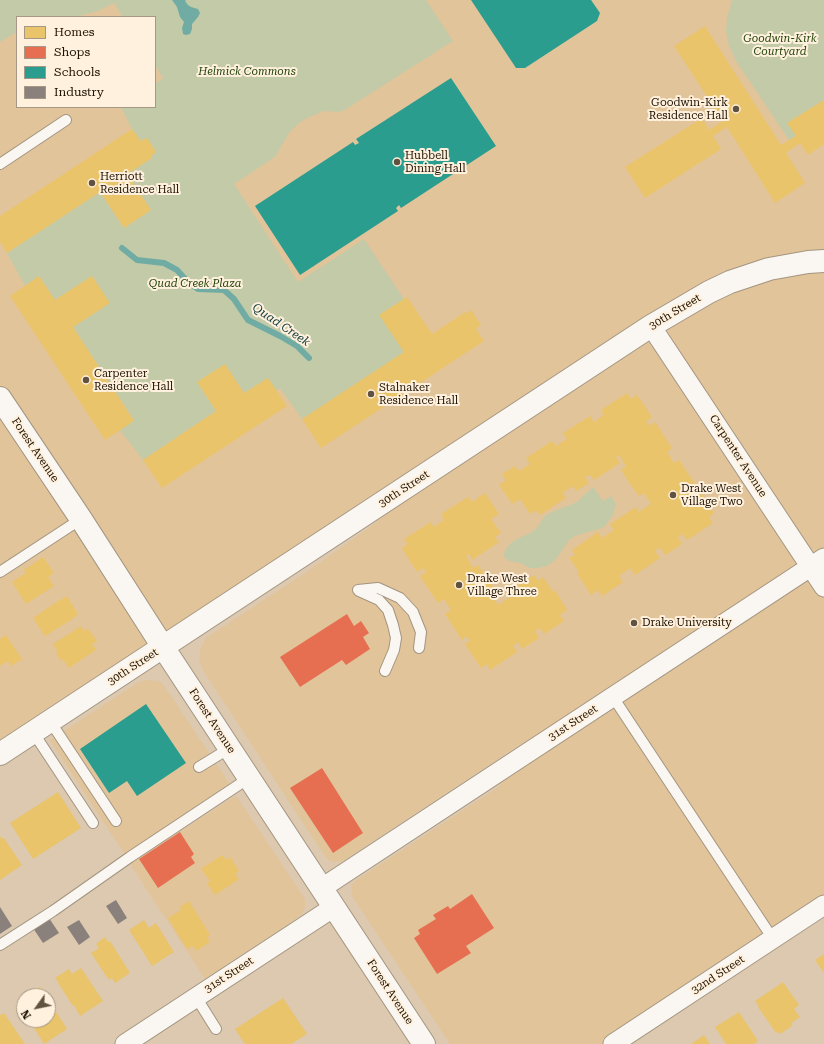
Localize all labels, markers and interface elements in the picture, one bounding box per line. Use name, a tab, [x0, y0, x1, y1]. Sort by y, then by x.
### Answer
legend	[16, 16, 156, 108]
text: Homes	[54, 25, 94, 39]
park label: Goodwin-Kirk Courtyard	[743, 32, 817, 58]
text: Shops	[54, 45, 90, 59]
text: Schools	[54, 65, 100, 79]
park label: Helmick Commons	[198, 65, 296, 79]
text: Industry	[54, 85, 104, 99]
place label: Goodwin-Kirk Residence Hall	[649, 96, 728, 122]
marker: Goodwin-Kirk Residence Hall	[731, 104, 741, 114]
place label: Hubbell Dining Hall	[405, 149, 466, 175]
marker: Hubbell Dining Hall	[392, 157, 402, 167]
place label: Herriott Residence Hall	[100, 170, 179, 196]
marker: Herriott Residence Hall	[87, 178, 97, 188]
park label: Quad Creek Plaza	[149, 277, 241, 291]
street label: 30th Street	[647, 291, 703, 333]
water label: Quad Creek	[249, 300, 313, 350]
place label: Carpenter Residence Hall	[94, 367, 173, 393]
marker: Carpenter Residence Hall	[81, 375, 91, 385]
place label: Stalnaker Residence Hall	[379, 381, 458, 407]
marker: Stalnaker Residence Hall	[366, 389, 376, 399]
street label: Carpenter Avenue	[706, 412, 770, 500]
street label: Forest Avenue	[9, 415, 61, 485]
street label: 30th Street	[376, 468, 432, 510]
place label: Drake West Village Two	[681, 482, 743, 508]
marker: Drake West Village Two	[668, 490, 678, 500]
place label: Drake West Village Three	[467, 572, 537, 598]
marker: Drake West Village Three	[454, 580, 464, 590]
place label: Drake University	[642, 616, 732, 630]
marker: Drake University	[629, 618, 639, 628]
street label: 30th Street	[105, 646, 161, 688]
street label: Forest Avenue	[186, 686, 238, 756]
street label: 31st Street	[546, 702, 600, 744]
street label: 32nd Street	[689, 953, 747, 997]
street label: 31st Street	[202, 954, 256, 996]
street label: Forest Avenue	[364, 957, 416, 1027]
north arrow	[16, 988, 56, 1028]
text: N	[19, 1007, 34, 1021]

